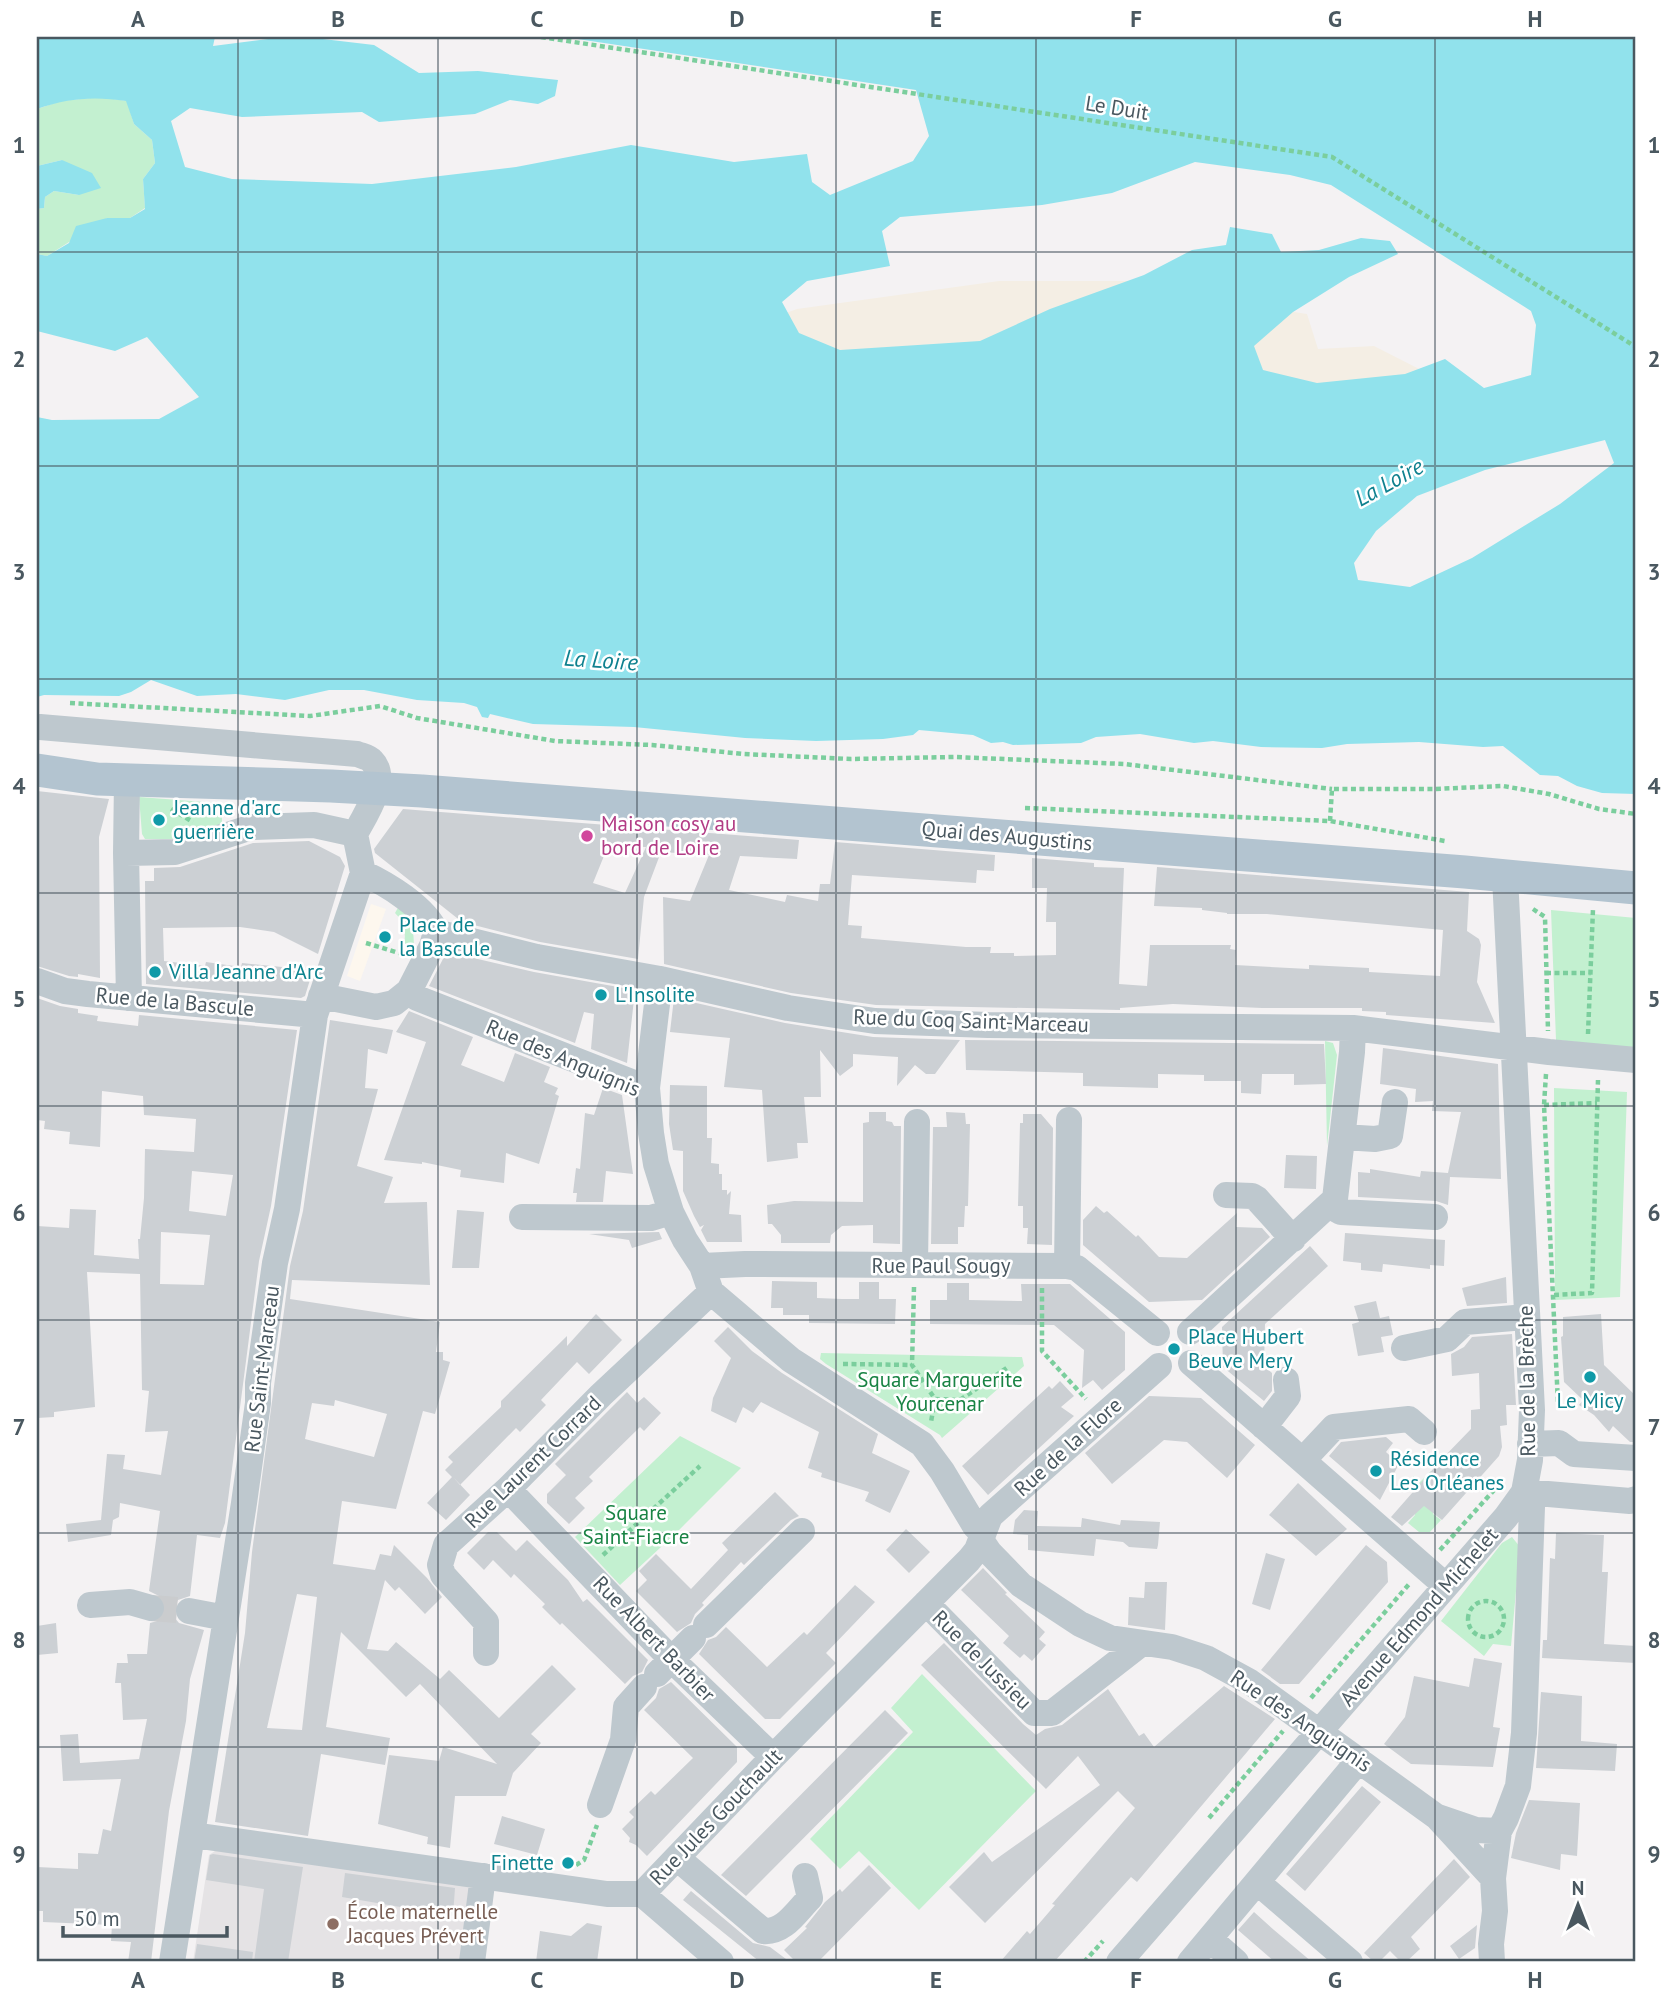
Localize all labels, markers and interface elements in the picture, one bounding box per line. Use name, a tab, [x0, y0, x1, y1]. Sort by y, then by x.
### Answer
text: A	[131, 4, 145, 33]
text: B	[331, 4, 345, 33]
text: C	[531, 4, 544, 33]
text: D	[730, 4, 744, 33]
text: E	[930, 4, 942, 33]
text: F	[1130, 4, 1142, 33]
text: G	[1328, 4, 1342, 33]
text: H	[1528, 4, 1542, 33]
street label: Le Duit	[1084, 89, 1151, 126]
text: 1	[12, 130, 26, 159]
text: 1	[1647, 130, 1661, 159]
text: 2	[12, 344, 26, 373]
text: 2	[1647, 344, 1661, 373]
water label: La Loire	[1349, 451, 1428, 512]
text: 3	[12, 557, 26, 586]
text: 3	[1647, 557, 1661, 586]
water label: La Loire	[563, 642, 639, 677]
text: 4	[12, 771, 26, 800]
text: 4	[1647, 771, 1661, 800]
place label: Jeanne d'arc guerrière	[172, 794, 281, 845]
place label: Maison cosy au bord de Loire	[601, 810, 736, 861]
marker: Jeanne d'arc guerrière	[151, 812, 167, 828]
street label: Quai des Augustins	[921, 815, 1093, 856]
marker: Maison cosy au bord de Loire	[579, 828, 595, 844]
place label: Place de la Bascule	[399, 911, 490, 962]
marker: Place de la Bascule	[377, 929, 393, 945]
place label: Villa Jeanne d'Arc	[168, 958, 324, 985]
marker: Villa Jeanne d'Arc	[147, 964, 163, 980]
street label: Rue de la Bascule	[95, 981, 255, 1022]
place label: L'Insolite	[615, 981, 695, 1008]
text: 5	[12, 984, 26, 1013]
text: 5	[1647, 984, 1661, 1013]
marker: L'Insolite	[593, 987, 609, 1003]
street label: Rue du Coq Saint-Marceau	[853, 1003, 1089, 1038]
street label: Rue des Anguignis	[482, 1013, 644, 1102]
text: 6	[12, 1198, 26, 1227]
text: 6	[1647, 1198, 1661, 1227]
street label: Rue Paul Sougy	[871, 1252, 1011, 1279]
street label: Rue Saint-Marceau	[238, 1284, 285, 1454]
street label: Rue de la Brèche	[1512, 1305, 1541, 1457]
place label: Place Hubert Beuve Mery	[1188, 1323, 1304, 1374]
marker: Place Hubert Beuve Mery	[1166, 1341, 1182, 1357]
park label: Square Marguerite Yourcenar	[857, 1366, 1023, 1417]
marker: Le Micy	[1582, 1369, 1598, 1385]
place label: Le Micy	[1556, 1387, 1624, 1414]
street label: Rue Laurent Corrard	[459, 1390, 607, 1534]
street label: Rue de la Flore	[1008, 1391, 1127, 1502]
text: 7	[12, 1412, 26, 1441]
text: 7	[1647, 1412, 1661, 1441]
place label: Résidence Les Orléanes	[1390, 1445, 1504, 1496]
marker: Résidence Les Orléanes	[1368, 1463, 1384, 1479]
park label: Square Saint-Fiacre	[583, 1499, 689, 1550]
street label: Avenue Edmond Michelet	[1334, 1522, 1504, 1712]
street label: Rue Albert Barbier	[587, 1570, 721, 1707]
street label: Rue de Jussieu	[927, 1604, 1038, 1715]
text: 8	[12, 1625, 26, 1654]
text: 8	[1647, 1625, 1661, 1654]
street label: Rue des Anguignis	[1225, 1663, 1377, 1778]
street label: Rue Jules Gouchault	[643, 1743, 788, 1891]
text: 9	[12, 1839, 26, 1868]
text: 9	[1647, 1839, 1661, 1868]
place label: Finette	[491, 1849, 554, 1876]
marker: Finette	[560, 1855, 576, 1871]
north arrow	[1544, 1870, 1614, 1940]
text: N	[1572, 1876, 1584, 1900]
scale bar	[63, 1894, 228, 1938]
place label: École maternelle Jacques Prévert	[346, 1898, 498, 1949]
text: 50 m	[74, 1905, 120, 1932]
marker: École maternelle Jacques Prévert	[325, 1916, 341, 1932]
text: A	[131, 1965, 145, 1994]
text: B	[331, 1965, 345, 1994]
text: C	[531, 1965, 544, 1994]
text: D	[730, 1965, 744, 1994]
text: E	[930, 1965, 942, 1994]
text: F	[1130, 1965, 1142, 1994]
text: G	[1328, 1965, 1342, 1994]
text: H	[1528, 1965, 1542, 1994]

